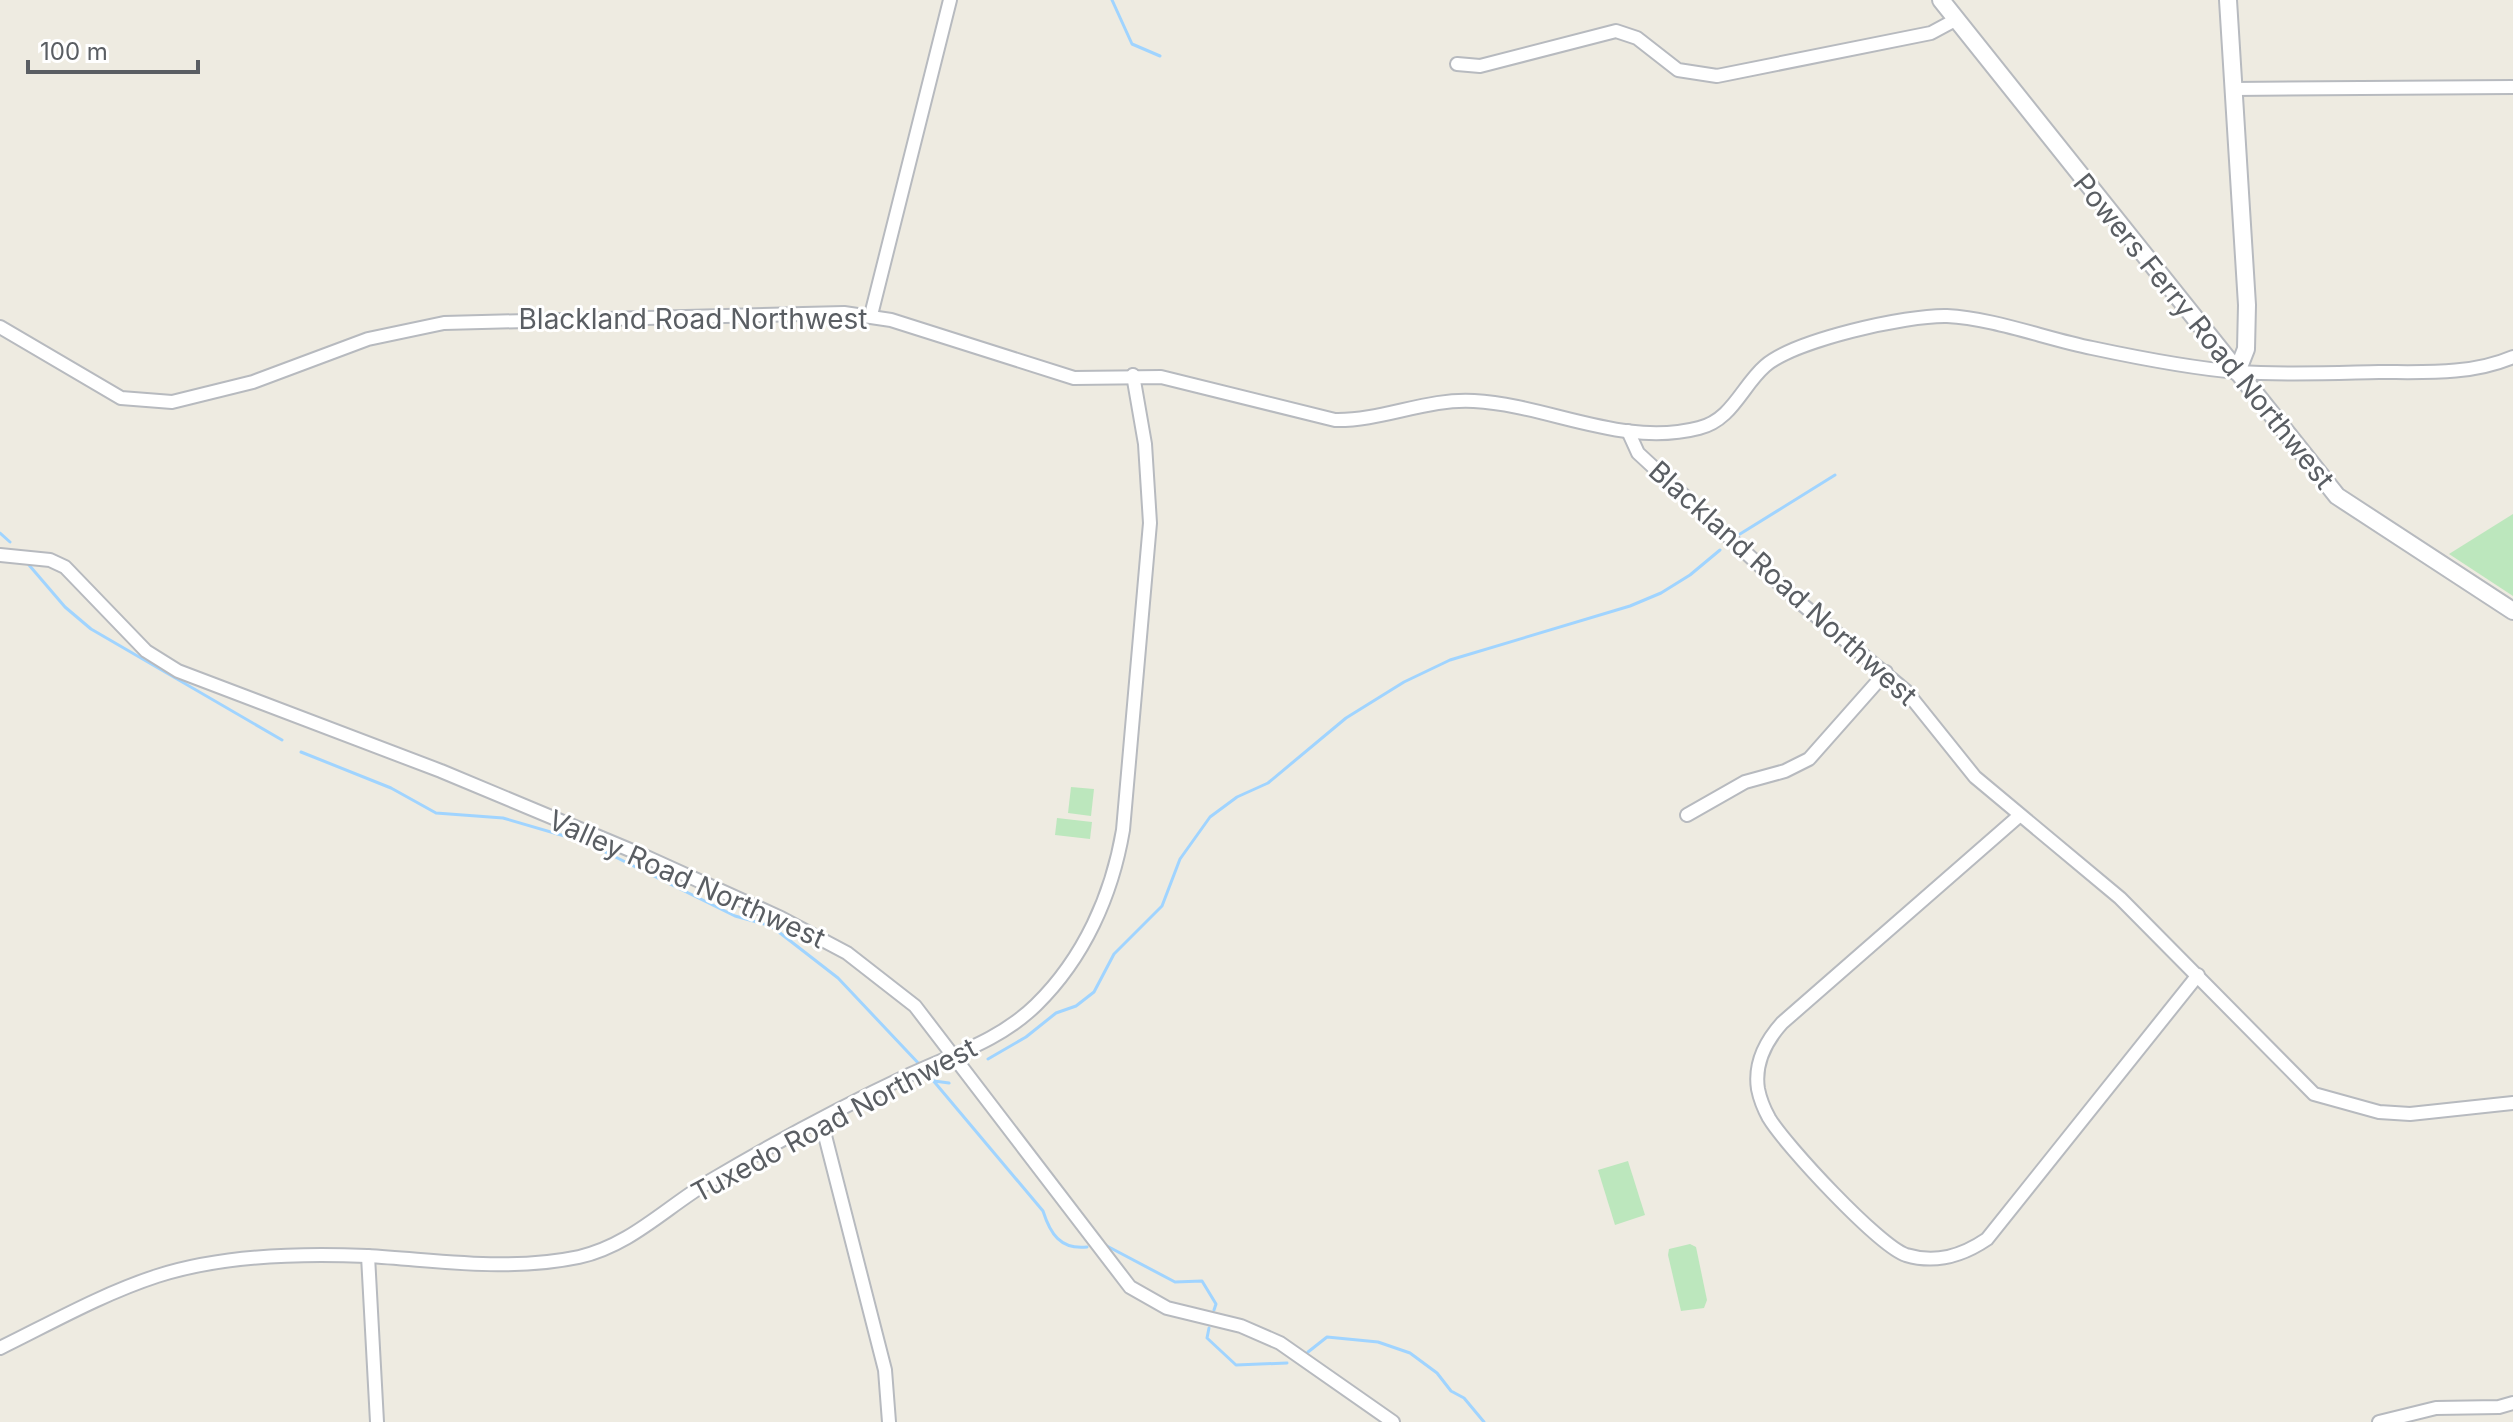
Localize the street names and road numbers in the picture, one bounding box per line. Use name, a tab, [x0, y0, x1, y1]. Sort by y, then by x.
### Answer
street label: Powers Ferry Road Northwest	[2066, 166, 2342, 496]
street label: Blackland Road Northwest	[519, 302, 867, 336]
street label: Blackland Road Northwest	[1642, 454, 1924, 712]
street label: Valley Road Northwest	[543, 803, 831, 955]
street label: Tuxedo Road Northwest	[686, 1030, 982, 1210]

